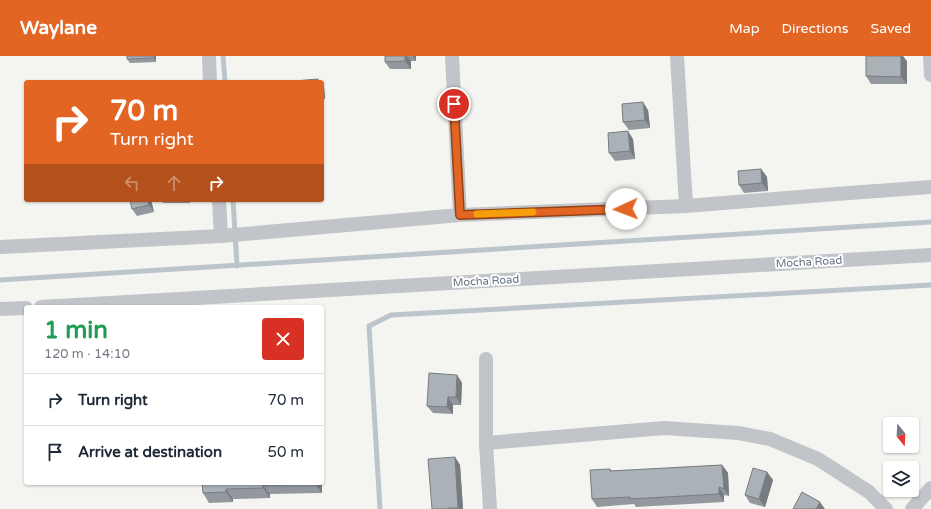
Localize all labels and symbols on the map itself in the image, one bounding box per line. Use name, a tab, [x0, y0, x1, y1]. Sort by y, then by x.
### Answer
pin	[437, 87, 471, 121]
position arrow	[605, 188, 647, 230]
street label: Mocha Road	[775, 254, 843, 270]
street label: Mocha Road	[452, 273, 520, 289]
north arrow	[883, 417, 919, 453]

